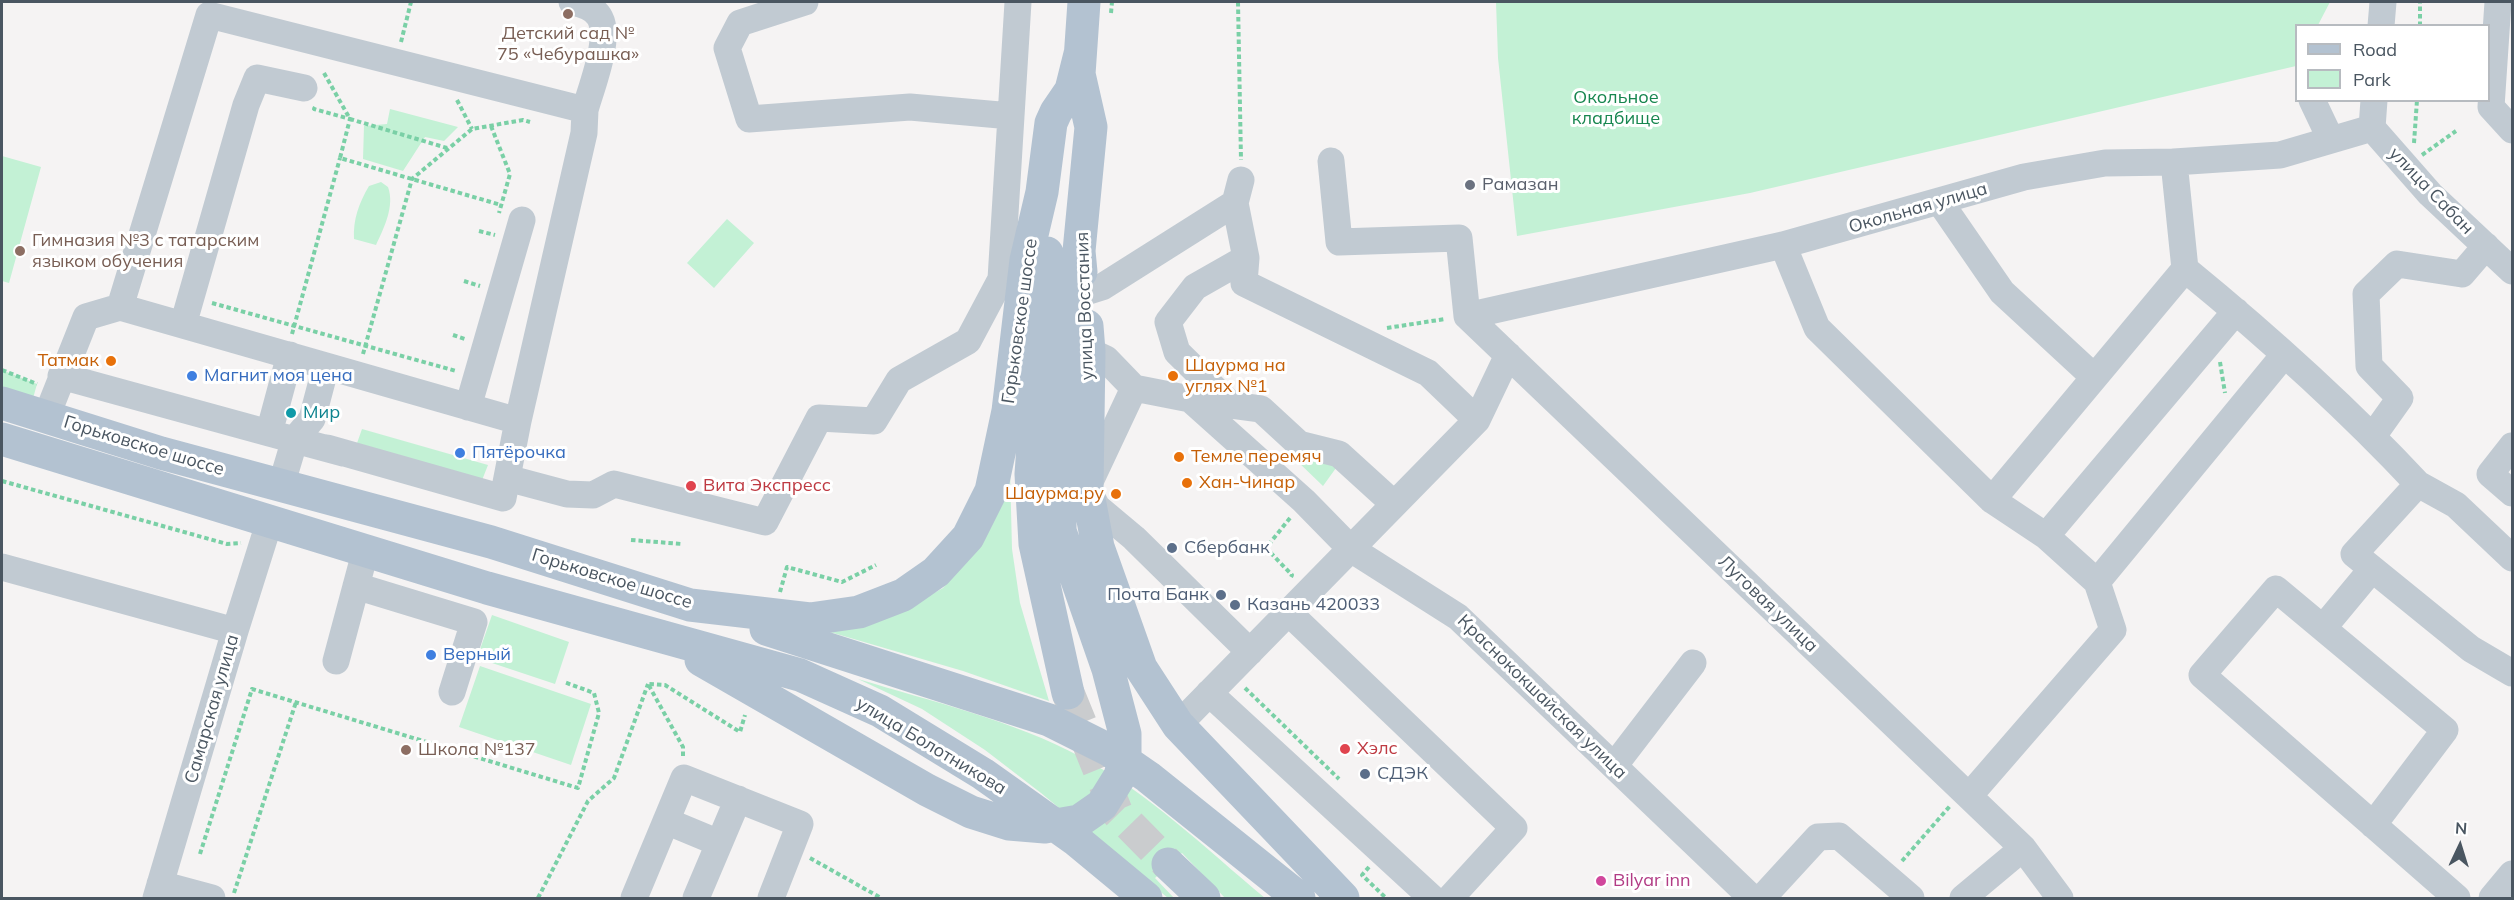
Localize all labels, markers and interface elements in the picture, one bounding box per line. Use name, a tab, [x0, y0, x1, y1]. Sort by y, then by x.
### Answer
marker: Детский сад № 75 «Чебурашка»	[561, 7, 575, 21]
place label: Детский сад № 75 «Чебурашка»	[497, 23, 639, 66]
legend	[2295, 24, 2490, 102]
text: Road	[2353, 38, 2397, 61]
text: Park	[2353, 68, 2391, 91]
park label: Окольное кладбище	[1572, 87, 1660, 130]
street label: улица Сабан	[2384, 143, 2478, 239]
place label: Рамазан	[1482, 174, 1558, 196]
marker: Рамазан	[1463, 178, 1477, 192]
street label: Окольная улица	[1846, 178, 1990, 238]
place label: Гимназия №3 с татарским языком обучения	[32, 230, 259, 272]
street label: улица Восстания	[1072, 231, 1098, 381]
street label: Горьковское шоссе	[998, 237, 1042, 405]
marker: Гимназия №3 с татарским языком обучения	[13, 244, 27, 258]
place label: Татмак	[38, 350, 99, 372]
marker: Татмак	[104, 354, 118, 368]
place label: Шаурма на углях №1	[1185, 355, 1286, 398]
place label: Магнит моя цена	[204, 365, 353, 387]
marker: Магнит моя цена	[185, 369, 199, 383]
marker: Шаурма на углях №1	[1166, 369, 1180, 383]
place label: Мир	[303, 402, 340, 424]
marker: Мир	[284, 406, 298, 420]
street label: Горьковское шоссе	[61, 411, 227, 481]
place label: Пятёрочка	[472, 442, 566, 464]
marker: Пятёрочка	[453, 446, 467, 460]
place label: Темле перемяч	[1191, 446, 1322, 468]
marker: Темле перемяч	[1172, 450, 1186, 464]
place label: Хан-Чинар	[1199, 472, 1295, 494]
place label: Вита Экспресс	[703, 475, 831, 497]
marker: Хан-Чинар	[1180, 476, 1194, 490]
marker: Вита Экспресс	[684, 479, 698, 493]
place label: Шаурма.ру	[1005, 483, 1104, 505]
marker: Шаурма.ру	[1109, 487, 1123, 501]
place label: Сбербанк	[1184, 537, 1270, 559]
marker: Сбербанк	[1165, 541, 1179, 555]
street label: Горьковское шоссе	[529, 544, 695, 614]
street label: Луговая улица	[1714, 551, 1822, 657]
place label: Почта Банк	[1107, 584, 1209, 606]
marker: Почта Банк	[1214, 588, 1228, 602]
place label: Казань 420033	[1247, 594, 1380, 616]
marker: Казань 420033	[1228, 598, 1242, 612]
street label: Краснококшайская улица	[1453, 610, 1631, 784]
street label: Самарская улица	[180, 632, 244, 786]
place label: Верный	[443, 644, 511, 666]
marker: Верный	[424, 648, 438, 662]
street label: улица Болотникова	[852, 693, 1010, 799]
place label: Хэлс	[1357, 738, 1398, 760]
place label: Школа №137	[418, 739, 536, 761]
marker: Хэлс	[1338, 742, 1352, 756]
marker: Школа №137	[399, 743, 413, 757]
place label: СДЭК	[1377, 763, 1428, 785]
marker: СДЭК	[1358, 767, 1372, 781]
north arrow	[2430, 816, 2490, 876]
text: N	[2455, 818, 2468, 838]
place label: Bilyar inn	[1613, 870, 1691, 892]
marker: Bilyar inn	[1594, 874, 1608, 888]

